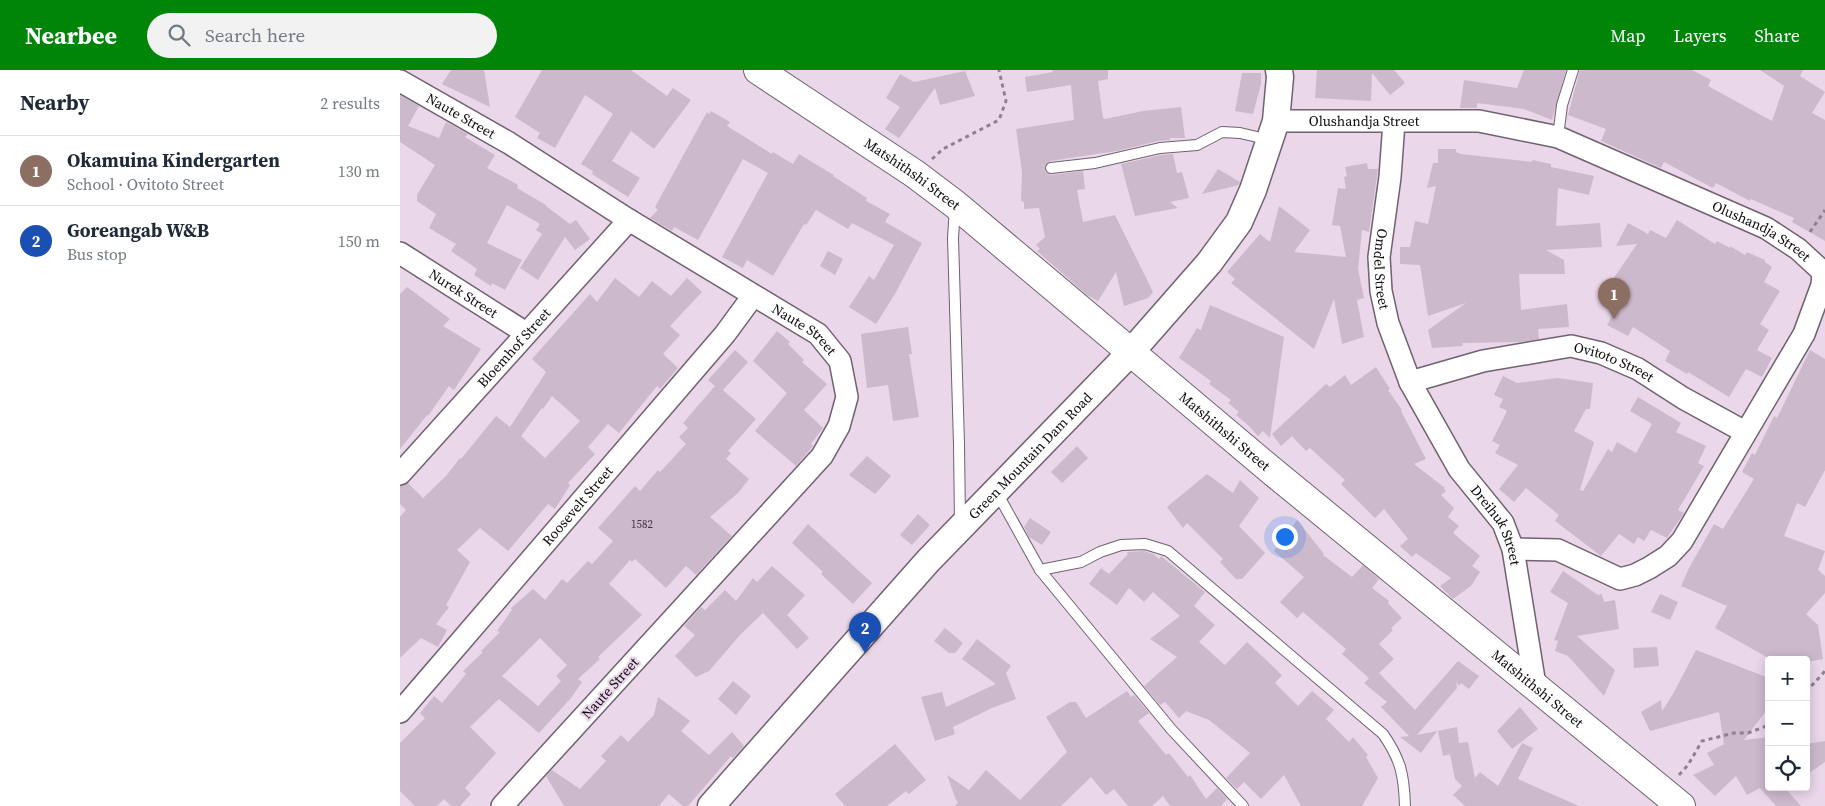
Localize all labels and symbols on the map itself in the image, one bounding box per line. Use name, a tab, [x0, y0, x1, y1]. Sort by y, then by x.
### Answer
street label: Naute Street	[423, 88, 499, 143]
street label: Olushandja Street	[1309, 111, 1420, 131]
street label: Matshithshi Street	[860, 133, 965, 215]
street label: Olushandja Street	[1709, 196, 1816, 266]
street label: Omdel Street	[1369, 227, 1395, 312]
street label: Nurek Street	[425, 264, 502, 323]
pin: 1	[1598, 278, 1630, 319]
street label: Naute Street	[768, 299, 842, 360]
street label: Bloemhof Street	[473, 303, 555, 392]
street label: Ovitoto Street	[1572, 337, 1658, 387]
street label: Matshithshi Street	[1175, 387, 1275, 476]
street label: Green Mountain Dam Road	[964, 388, 1097, 524]
street label: Roosevelt Street	[537, 461, 618, 550]
street label: Dreihuk Street	[1466, 481, 1526, 567]
house number: 1582	[631, 517, 653, 532]
your location	[1272, 524, 1298, 550]
pin: 2	[849, 612, 881, 653]
street label: Matshithshi Street	[1487, 645, 1588, 733]
street label: Naute Street	[577, 653, 643, 723]

